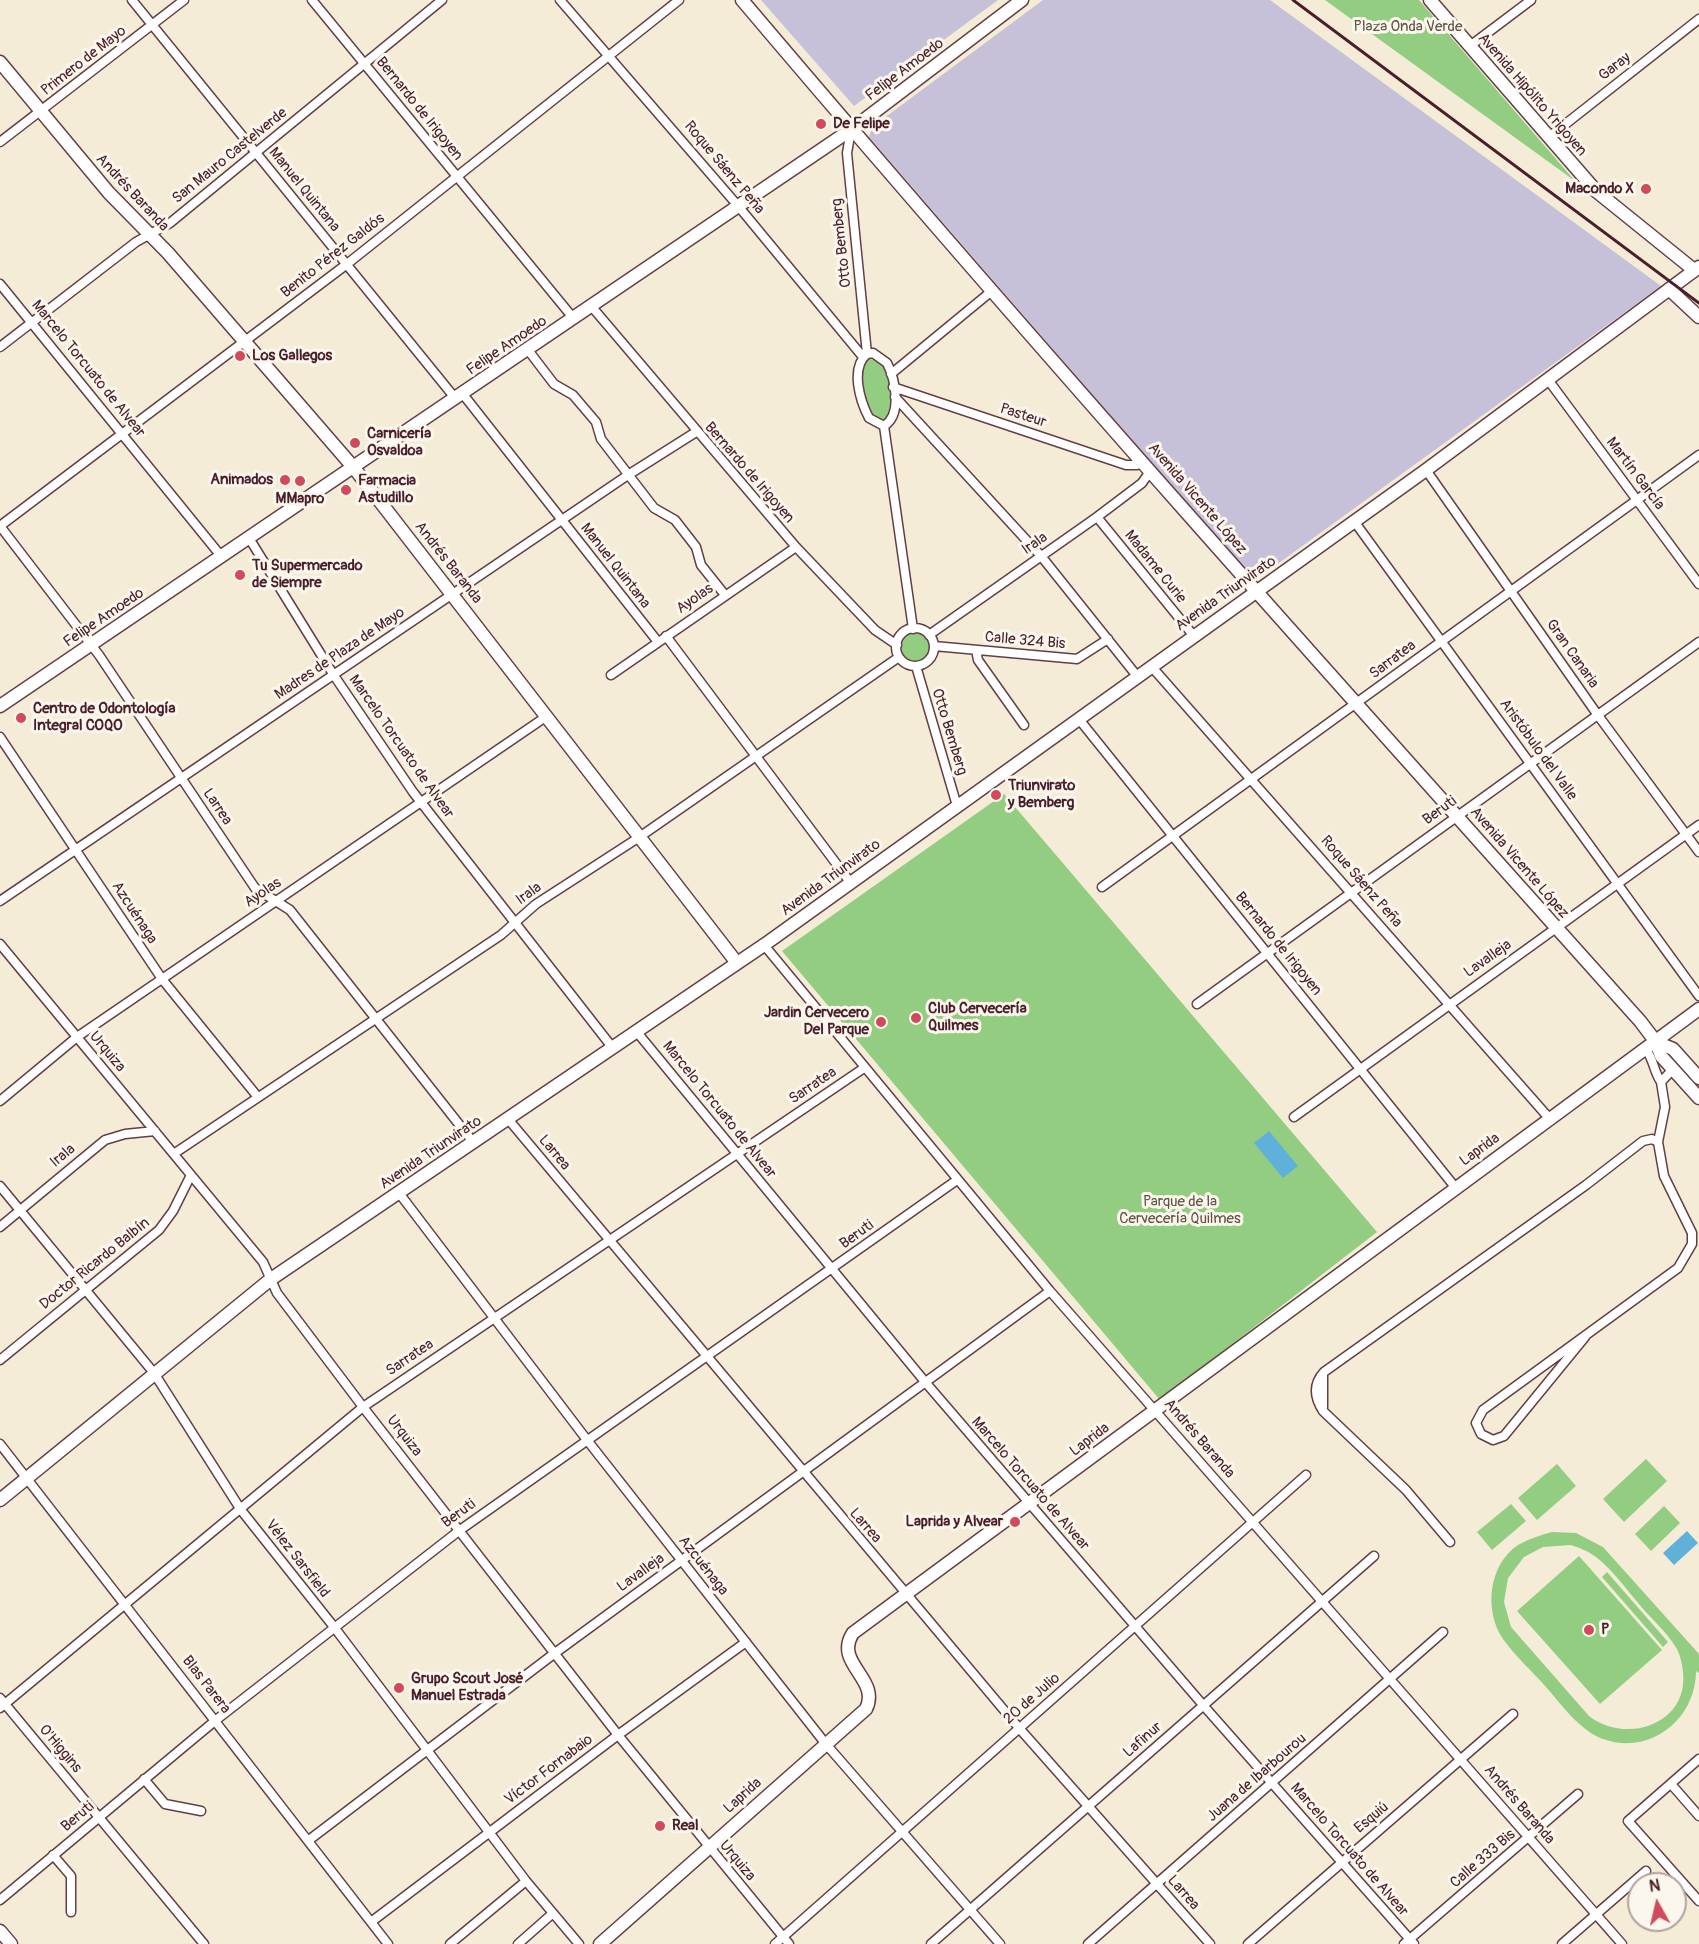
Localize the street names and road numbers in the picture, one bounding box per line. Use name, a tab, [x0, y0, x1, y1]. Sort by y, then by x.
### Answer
street label: Primero de Mayo	[38, 22, 130, 100]
street label: Avenida Hipólito Yrigoyen	[1474, 30, 1590, 160]
street label: Felipe Amoedo	[862, 35, 948, 105]
street label: Garay	[1595, 49, 1635, 85]
street label: Bernardo de Irigoyen	[372, 54, 466, 164]
street label: San Mauro Castelverde	[169, 104, 291, 208]
street label: Roque Sáenz Peña	[680, 118, 768, 218]
street label: Manuel Quintana	[265, 144, 343, 236]
street label: Andrés Baranda	[92, 151, 172, 235]
street label: Otto Bemberg	[828, 197, 856, 289]
street label: Benito Pérez Galdós	[278, 210, 388, 302]
street label: Marcelo Torcuato de Alvear	[27, 297, 149, 441]
street label: Felipe Amoedo	[463, 312, 551, 380]
street label: Pasteur	[998, 400, 1048, 432]
street label: Bernardo de Irigoyen	[700, 419, 798, 527]
street label: Martín García	[1602, 434, 1668, 514]
street label: Avenida Vicente López	[1144, 440, 1250, 558]
street label: Andrés Baranda	[410, 518, 486, 608]
street label: Manuel Quintana	[576, 520, 654, 612]
street label: Madame Curie	[1120, 527, 1190, 607]
street label: Irala	[1019, 529, 1051, 559]
street label: Avenida Triunvirato	[1172, 553, 1280, 635]
street label: Ayolas	[673, 580, 717, 618]
street label: Felipe Amoedo	[60, 584, 148, 652]
street label: Madres de Plaza de Mayo	[272, 604, 408, 704]
street label: Gran Canaria	[1542, 616, 1602, 692]
street label: Calle 324 Bis	[984, 629, 1066, 653]
street label: Sarratea	[1366, 637, 1420, 683]
street label: Marcelo Torcuato de Alvear	[345, 672, 457, 822]
street label: Otto Bemberg	[927, 687, 971, 777]
street label: Aristóbulo del Valle	[1495, 696, 1581, 804]
street label: Larrea	[198, 785, 236, 829]
street label: Beruti	[1420, 793, 1460, 829]
street label: Avenida Vicente López	[1466, 804, 1572, 922]
street label: Roque Sáenz Peña	[1316, 832, 1406, 932]
street label: Avenida Triunvirato	[778, 836, 884, 920]
street label: Ayolas	[241, 874, 285, 912]
street label: Azcuénaga	[107, 879, 161, 947]
street label: Irala	[513, 879, 545, 909]
street label: Bernardo de Irigoyen	[1231, 889, 1325, 999]
street label: Lavalleja	[1461, 936, 1515, 982]
street label: Urquiza	[85, 1028, 129, 1076]
street label: Marcelo Torcuato de Alvear	[658, 1038, 780, 1182]
street label: Sarratea	[786, 1064, 840, 1108]
street label: Avenida Triunvirato	[377, 1112, 485, 1194]
street label: Laprida	[1457, 1130, 1503, 1170]
street label: Larrea	[534, 1132, 574, 1174]
street label: Irala	[47, 1140, 79, 1172]
street label: Doctor Ricardo Balbín	[36, 1214, 154, 1314]
street label: Beruti	[837, 1217, 877, 1253]
street label: Sarratea	[383, 1336, 437, 1380]
street label: Andrés Baranda	[1160, 1396, 1238, 1482]
street label: Urquiza	[382, 1412, 426, 1460]
street label: Marcelo Torcuato de Alvear	[967, 1414, 1093, 1554]
street label: Laprida	[1067, 1419, 1113, 1461]
street label: Beruti	[439, 1496, 479, 1532]
street label: Larrea	[845, 1505, 885, 1547]
street label: Vélez Sarsfield	[261, 1516, 333, 1602]
street label: Azcuénaga	[674, 1533, 732, 1599]
street label: Lavalleja	[614, 1550, 668, 1596]
street label: Blas Parera	[178, 1652, 234, 1718]
street label: 20 de Julio	[1000, 1670, 1064, 1728]
street label: Lafinur	[1120, 1718, 1166, 1762]
street label: O'Higgins	[35, 1721, 85, 1777]
street label: Juana de Ibarbourou	[1204, 1730, 1310, 1826]
street label: Víctor Fornabaio	[501, 1731, 597, 1809]
street label: Andrés Baranda	[1480, 1762, 1558, 1848]
street label: Laprida	[720, 1774, 766, 1818]
street label: Marcelo Torcuato de Alvear	[1286, 1780, 1412, 1920]
street label: Beruti	[58, 1798, 98, 1836]
street label: Esquiú	[1351, 1798, 1393, 1838]
street label: Calle 333 Bis	[1447, 1826, 1519, 1892]
street label: Urquiza	[715, 1837, 759, 1885]
street label: Larrea	[1163, 1872, 1203, 1914]

